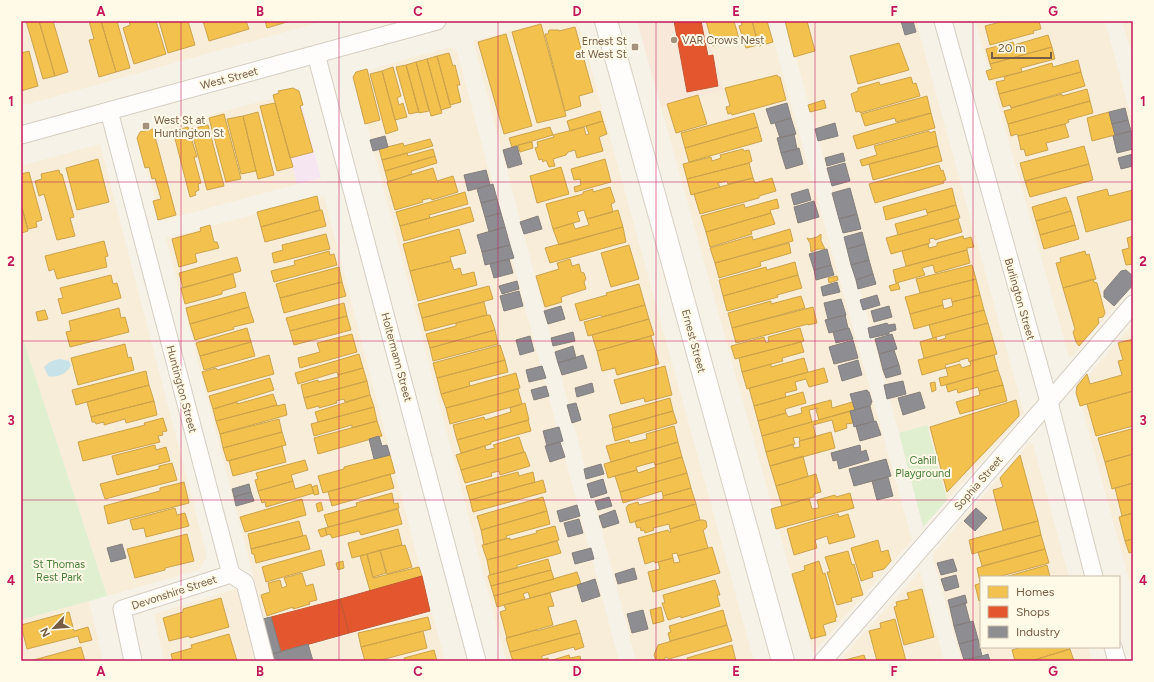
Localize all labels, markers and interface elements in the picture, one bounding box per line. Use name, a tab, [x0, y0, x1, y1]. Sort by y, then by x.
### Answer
text: A	[96, 4, 106, 19]
text: B	[256, 4, 264, 19]
text: C	[413, 4, 423, 19]
text: D	[572, 4, 582, 19]
text: E	[732, 4, 740, 19]
text: F	[890, 4, 898, 19]
text: G	[1048, 4, 1058, 19]
place label: VAR Crows Nest	[682, 34, 764, 47]
scale bar	[992, 34, 1051, 60]
place label: Ernest St at West St	[575, 35, 627, 61]
marker: VAR Crows Nest	[669, 35, 679, 45]
text: 20 m	[998, 41, 1026, 55]
marker: Ernest St at West St	[630, 42, 640, 52]
street label: West Street	[199, 65, 259, 92]
text: 1	[8, 94, 14, 109]
text: 1	[1140, 94, 1146, 109]
place label: West St at Huntington St	[154, 114, 224, 140]
marker: West St at Huntington St	[141, 121, 151, 131]
text: 2	[7, 254, 15, 269]
text: 2	[1139, 254, 1147, 269]
street label: Burlington Street	[1002, 257, 1037, 341]
street label: Ernest Street	[679, 308, 708, 374]
street label: Holtermann Street	[378, 311, 415, 403]
street label: Huntington Street	[164, 344, 199, 434]
text: 3	[7, 413, 15, 428]
text: 3	[1139, 413, 1147, 428]
park label: Cahill Playground	[895, 454, 951, 480]
street label: Sophia Street	[951, 454, 1005, 513]
park label: St Thomas Rest Park	[33, 558, 85, 584]
text: 4	[7, 573, 15, 588]
street label: Devonshire Street	[130, 573, 218, 612]
text: 4	[1139, 573, 1147, 588]
legend	[980, 576, 1120, 648]
text: Homes	[1016, 585, 1055, 599]
text: Shops	[1016, 605, 1050, 619]
north arrow	[34, 608, 74, 648]
text: N	[38, 625, 53, 639]
text: Industry	[1016, 625, 1061, 639]
text: A	[96, 664, 106, 679]
text: B	[256, 664, 264, 679]
text: C	[413, 664, 423, 679]
text: D	[572, 664, 582, 679]
text: E	[732, 664, 740, 679]
text: F	[890, 664, 898, 679]
text: G	[1048, 664, 1058, 679]

